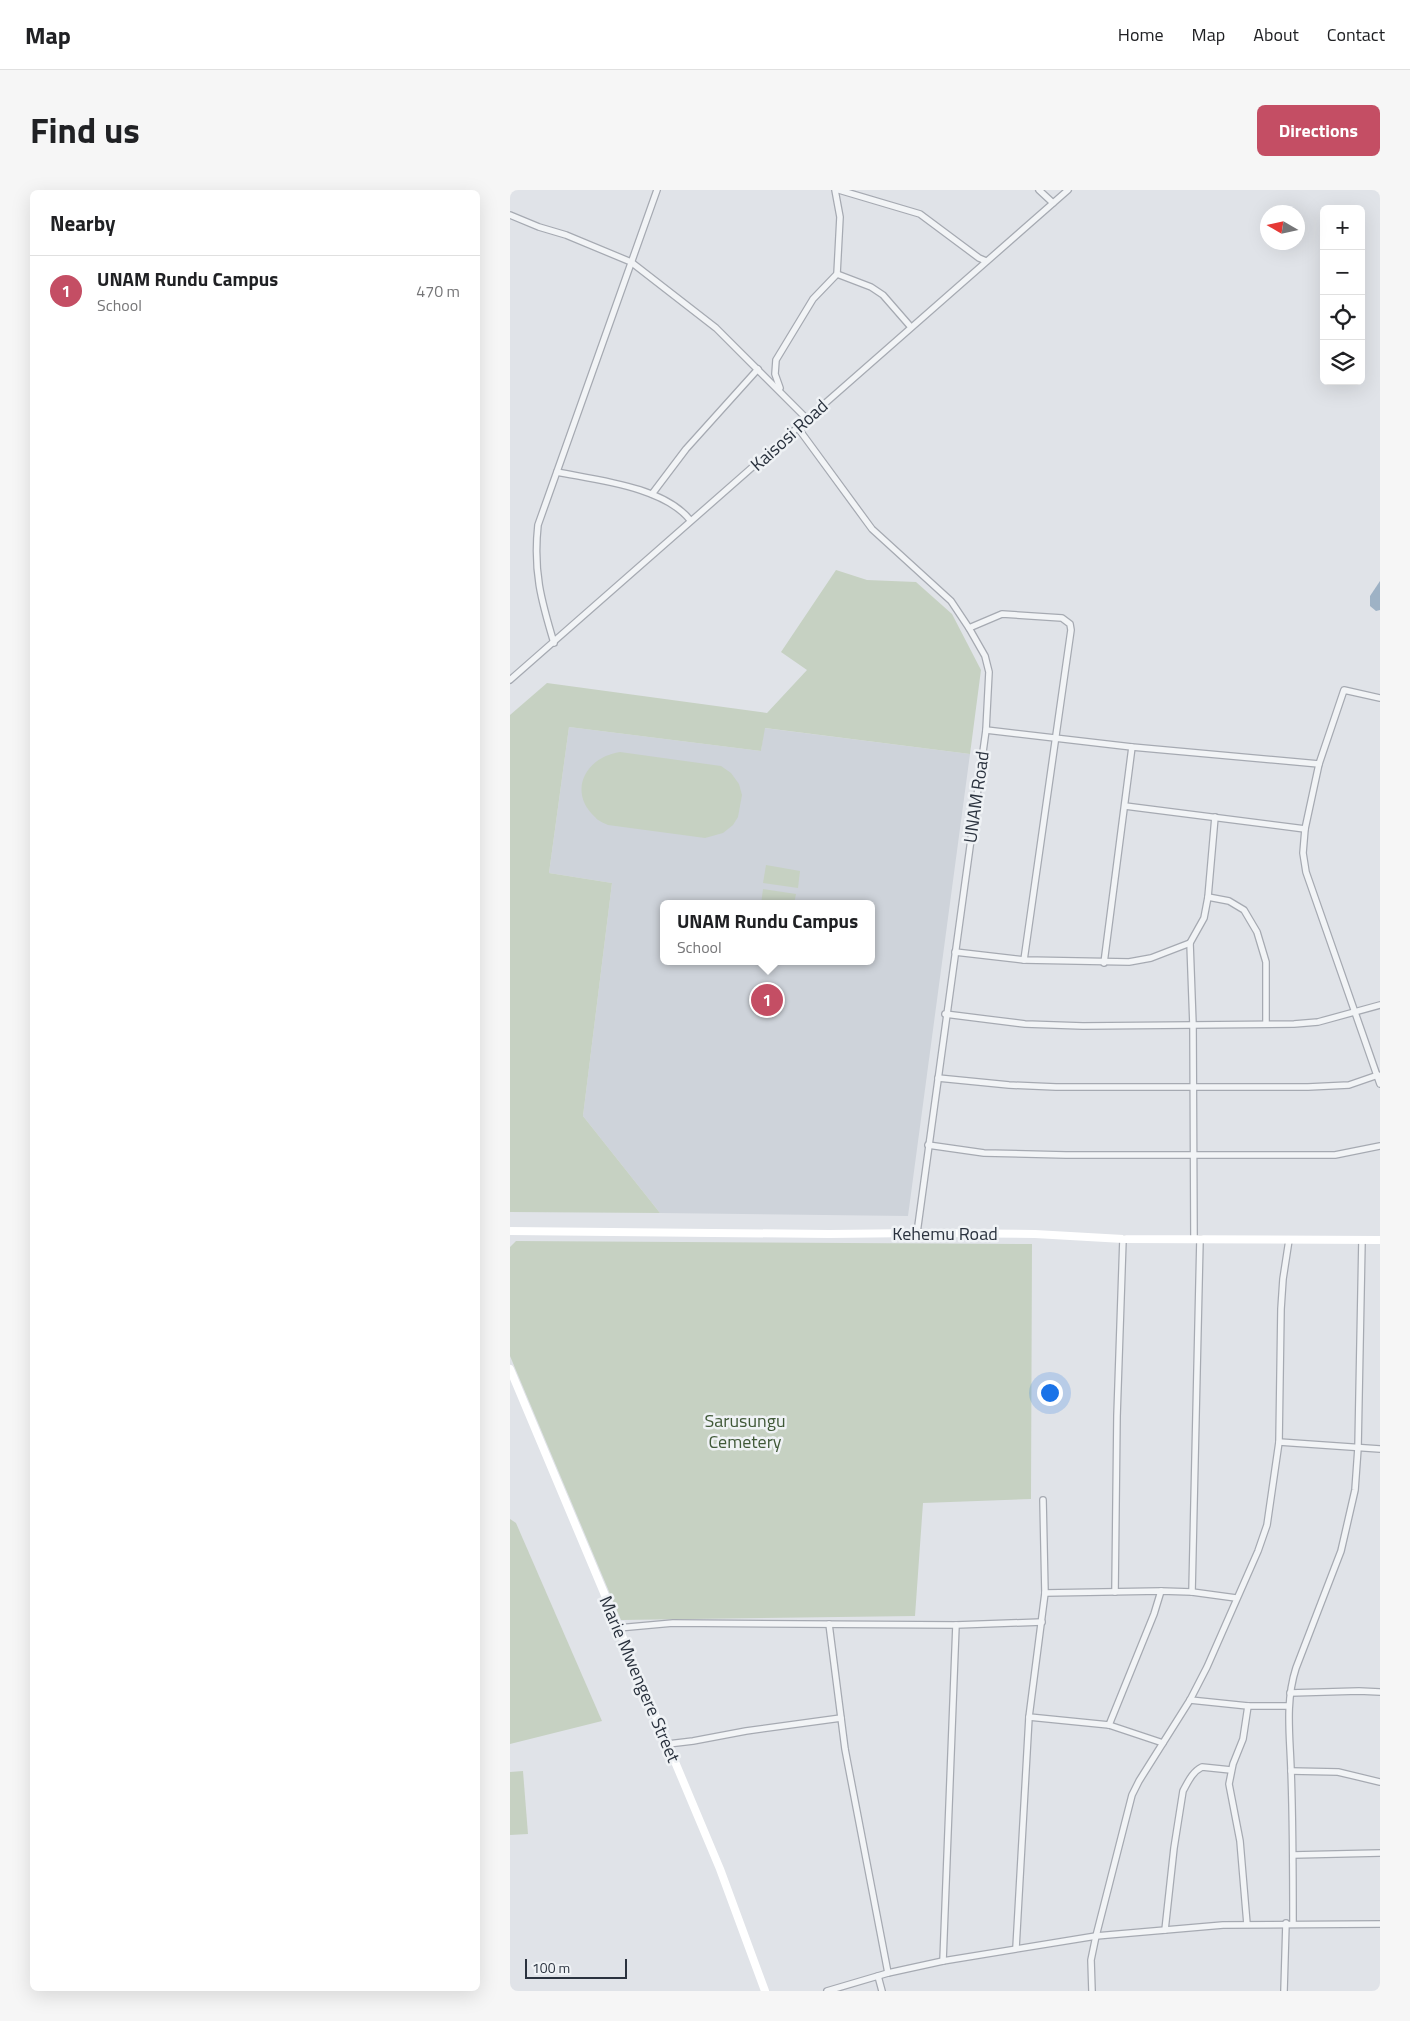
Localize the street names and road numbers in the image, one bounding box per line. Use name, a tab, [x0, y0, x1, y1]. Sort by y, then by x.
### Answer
street label: Kaisosi Road	[744, 393, 834, 477]
street label: UNAM Road	[956, 749, 996, 845]
street label: Kehemu Road	[892, 1220, 998, 1247]
street label: Marie Mwengere Street	[593, 1591, 688, 1767]

